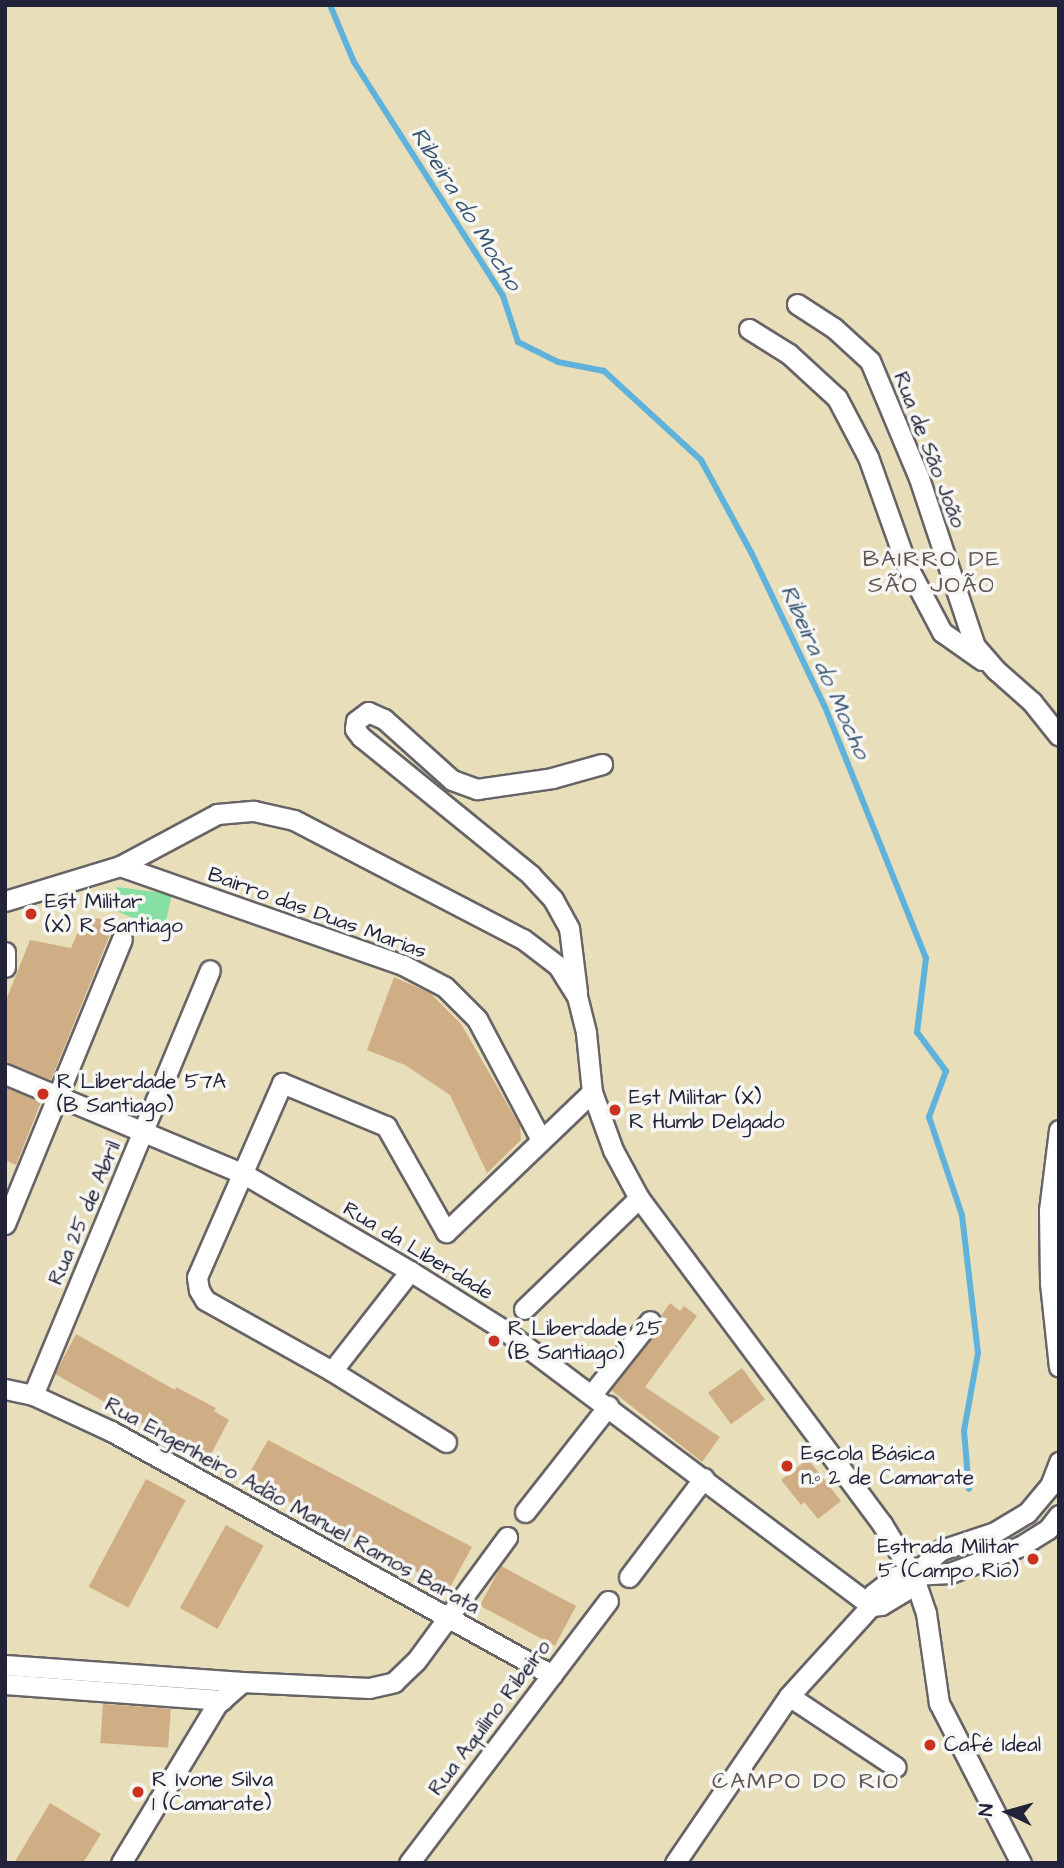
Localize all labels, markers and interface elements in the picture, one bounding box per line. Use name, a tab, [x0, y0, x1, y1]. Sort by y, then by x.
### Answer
water label: Ribeira do Mocho	[405, 122, 527, 296]
street label: Rua de São João	[888, 368, 970, 532]
district label: BAIRRO DE SÃO JOÃO	[864, 545, 1000, 599]
water label: Ribeira do Mocho	[774, 581, 876, 763]
street label: Bairro das Duas Marias	[204, 862, 430, 964]
place label: Est Militar (X) R Santiago	[45, 889, 183, 939]
marker: Est Militar (X) R Santiago	[23, 906, 39, 922]
place label: R Liberdade 57A (B Santiago)	[57, 1069, 226, 1119]
place label: Est Militar (X) R Humb Delgado	[629, 1085, 785, 1135]
marker: R Liberdade 57A (B Santiago)	[35, 1086, 51, 1102]
marker: Est Militar (X) R Humb Delgado	[607, 1102, 623, 1118]
street label: Rua 25 de Abril	[43, 1137, 127, 1289]
street label: Rua da Liberdade	[338, 1196, 498, 1306]
place label: R Liberdade 25 (B Santiago)	[508, 1316, 663, 1366]
marker: R Liberdade 25 (B Santiago)	[486, 1333, 502, 1349]
street label: Rua Engenheiro Adão Manuel Ramos Barata	[100, 1392, 484, 1620]
place label: Escola Básica n.º 2 de Camarate	[801, 1441, 974, 1491]
marker: Escola Básica n.º 2 de Camarate	[779, 1458, 795, 1474]
place label: Estrada Militar 5 (Campo Rio)	[878, 1534, 1019, 1584]
marker: Estrada Militar 5 (Campo Rio)	[1025, 1551, 1041, 1567]
street label: Rua Aquilino Ribeiro	[423, 1635, 557, 1801]
place label: Café Ideal	[944, 1732, 1041, 1758]
marker: Café Ideal	[922, 1737, 938, 1753]
place label: R Ivone Silva 1 (Camarate)	[152, 1767, 273, 1817]
district label: CAMPO DO RIO	[713, 1767, 899, 1795]
north arrow	[973, 1777, 1043, 1847]
marker: R Ivone Silva 1 (Camarate)	[130, 1784, 146, 1800]
text: N	[973, 1803, 1001, 1817]

